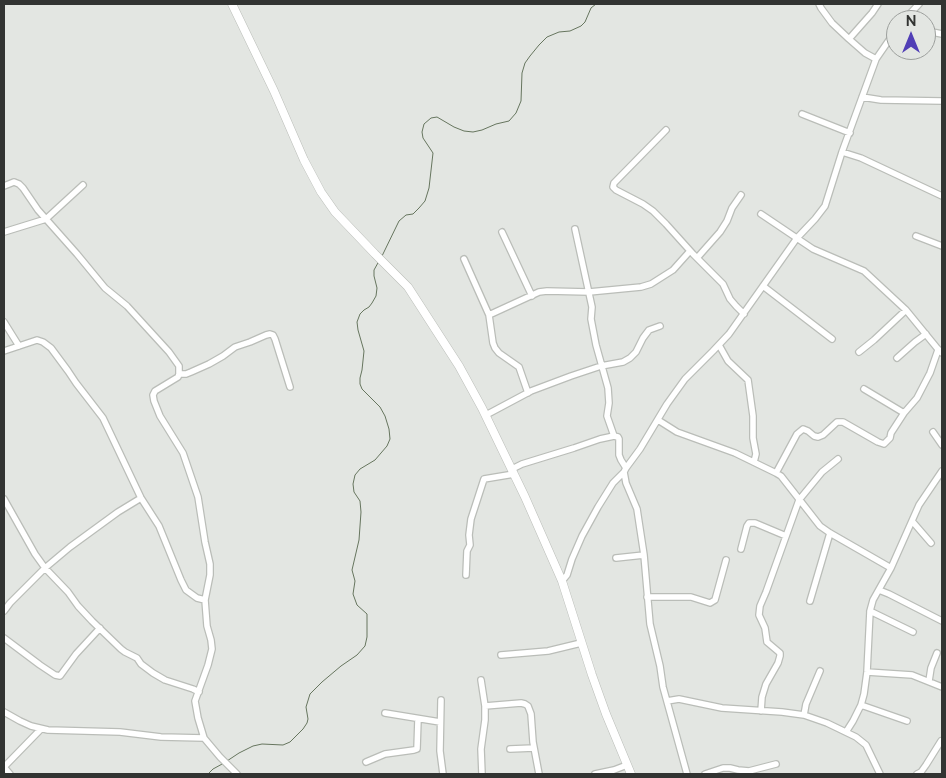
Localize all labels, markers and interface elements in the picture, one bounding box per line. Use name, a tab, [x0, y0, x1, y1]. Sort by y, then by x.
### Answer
north arrow	[886, 10, 936, 60]
text: N	[906, 13, 916, 29]

